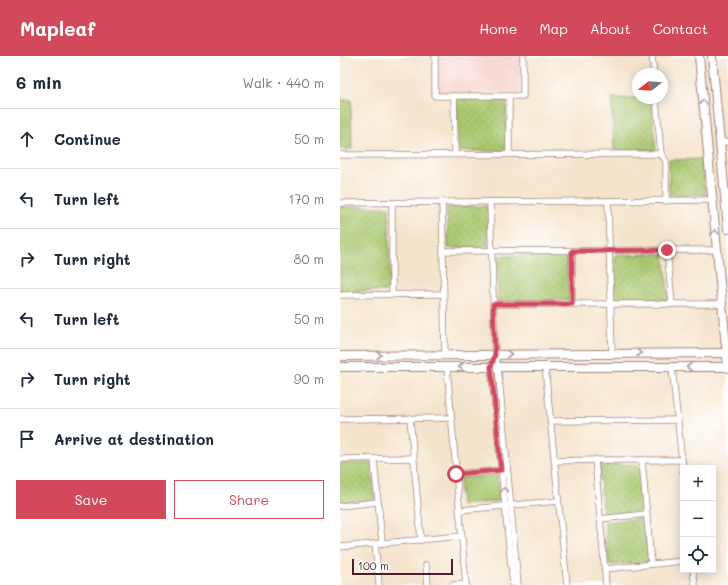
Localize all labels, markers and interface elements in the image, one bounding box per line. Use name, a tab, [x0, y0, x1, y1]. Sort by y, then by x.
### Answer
text: Mapleaf	[20, 16, 95, 41]
text: Home	[479, 19, 517, 38]
text: Map	[539, 19, 568, 38]
text: About	[590, 19, 631, 38]
text: Contact	[653, 19, 708, 38]
north arrow	[632, 68, 668, 104]
text: 6 min	[16, 71, 61, 93]
text: Walk · 440 m	[243, 74, 324, 91]
one-way arrow	[699, 99, 708, 105]
icon: ahead	[16, 128, 38, 150]
text: Continue	[54, 129, 121, 149]
text: 50 m	[294, 130, 324, 147]
icon: left	[16, 188, 38, 210]
text: Turn left	[54, 189, 119, 209]
text: 170 m	[288, 190, 324, 207]
one-way arrow	[711, 229, 720, 235]
route end	[658, 241, 676, 259]
icon: right	[16, 248, 38, 270]
text: Turn right	[54, 249, 131, 269]
text: 80 m	[294, 250, 324, 267]
icon: left	[16, 308, 38, 330]
text: Turn left	[54, 309, 119, 329]
text: 50 m	[294, 310, 324, 327]
one-way arrow	[636, 349, 642, 357]
one-way arrow	[506, 350, 512, 358]
one-way arrow	[376, 351, 382, 359]
one-way arrow	[458, 363, 464, 371]
one-way arrow	[686, 363, 692, 371]
icon: right	[16, 368, 38, 390]
text: Turn right	[54, 369, 131, 389]
text: 90 m	[294, 370, 324, 387]
icon: arrive	[16, 428, 38, 450]
text: Arrive at destination	[54, 429, 214, 449]
route start	[447, 465, 465, 483]
map controls	[680, 465, 716, 573]
button: +	[680, 465, 716, 501]
button: Save	[16, 480, 166, 519]
button: Share	[174, 480, 324, 519]
one-way arrow	[499, 487, 508, 494]
button: −	[680, 501, 716, 537]
button: locate	[680, 537, 716, 573]
scale bar	[352, 557, 453, 576]
text: 100 m	[358, 558, 389, 573]

